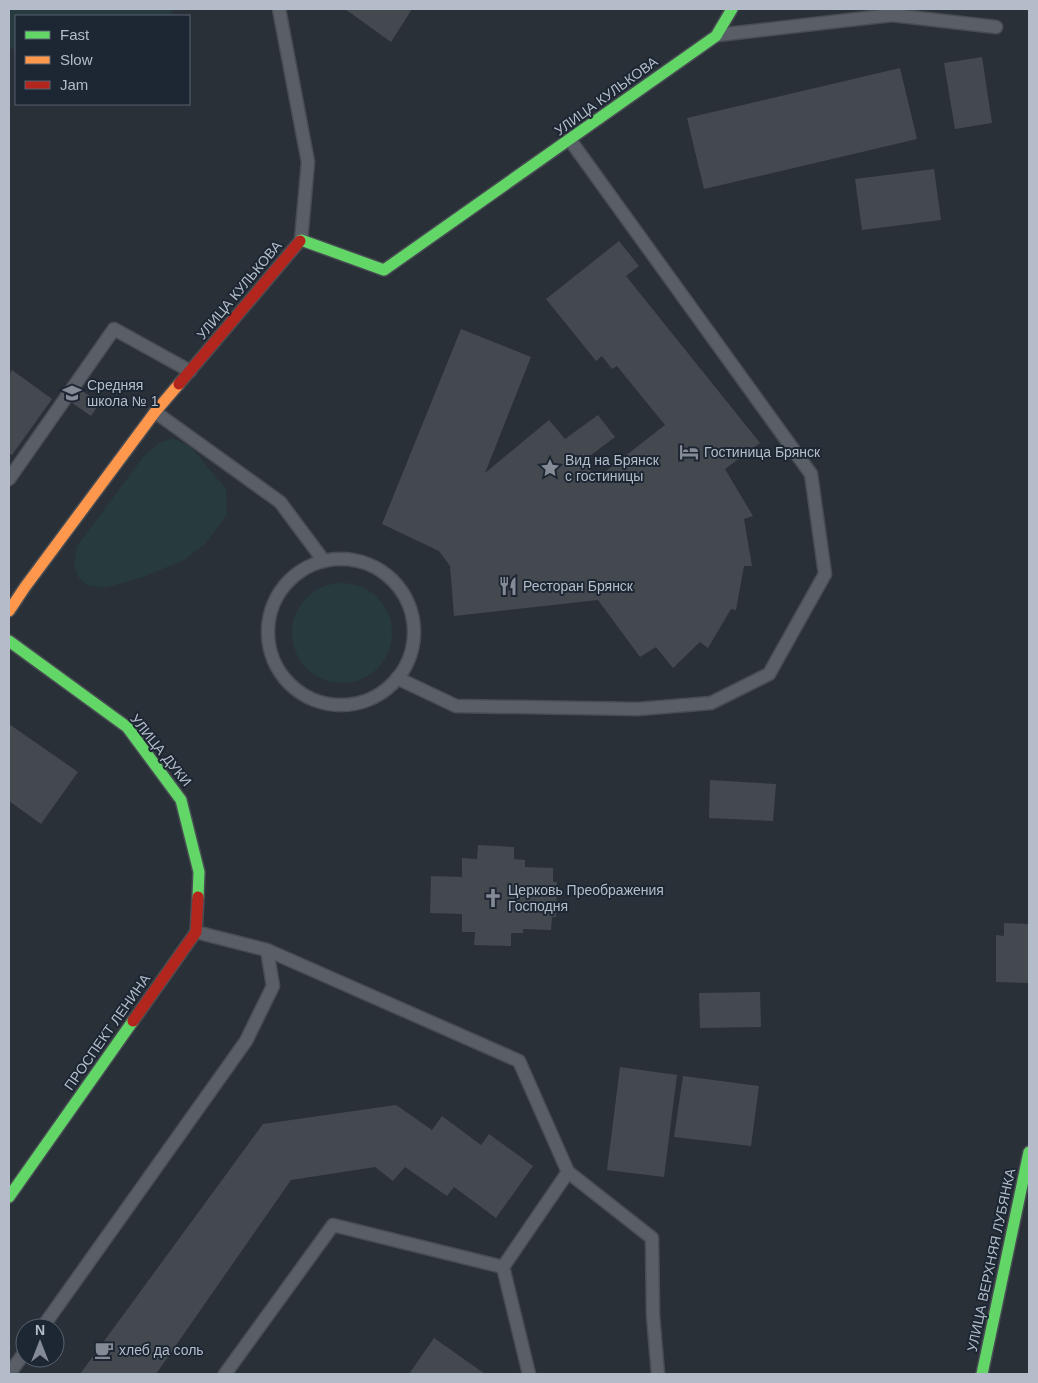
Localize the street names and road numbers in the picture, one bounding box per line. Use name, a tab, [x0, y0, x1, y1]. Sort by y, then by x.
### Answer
street label: УЛИЦА КУЛЬКОВА	[551, 53, 661, 139]
street label: УЛИЦА КУЛЬКОВА	[193, 237, 285, 342]
street label: УЛИЦА ДУКИ	[127, 711, 195, 789]
street label: ПРОСПЕКТ ЛЕНИНА	[61, 970, 154, 1093]
street label: УЛИЦА ВЕРХНЯЯ ЛУБЯНКА	[964, 1166, 1018, 1353]

